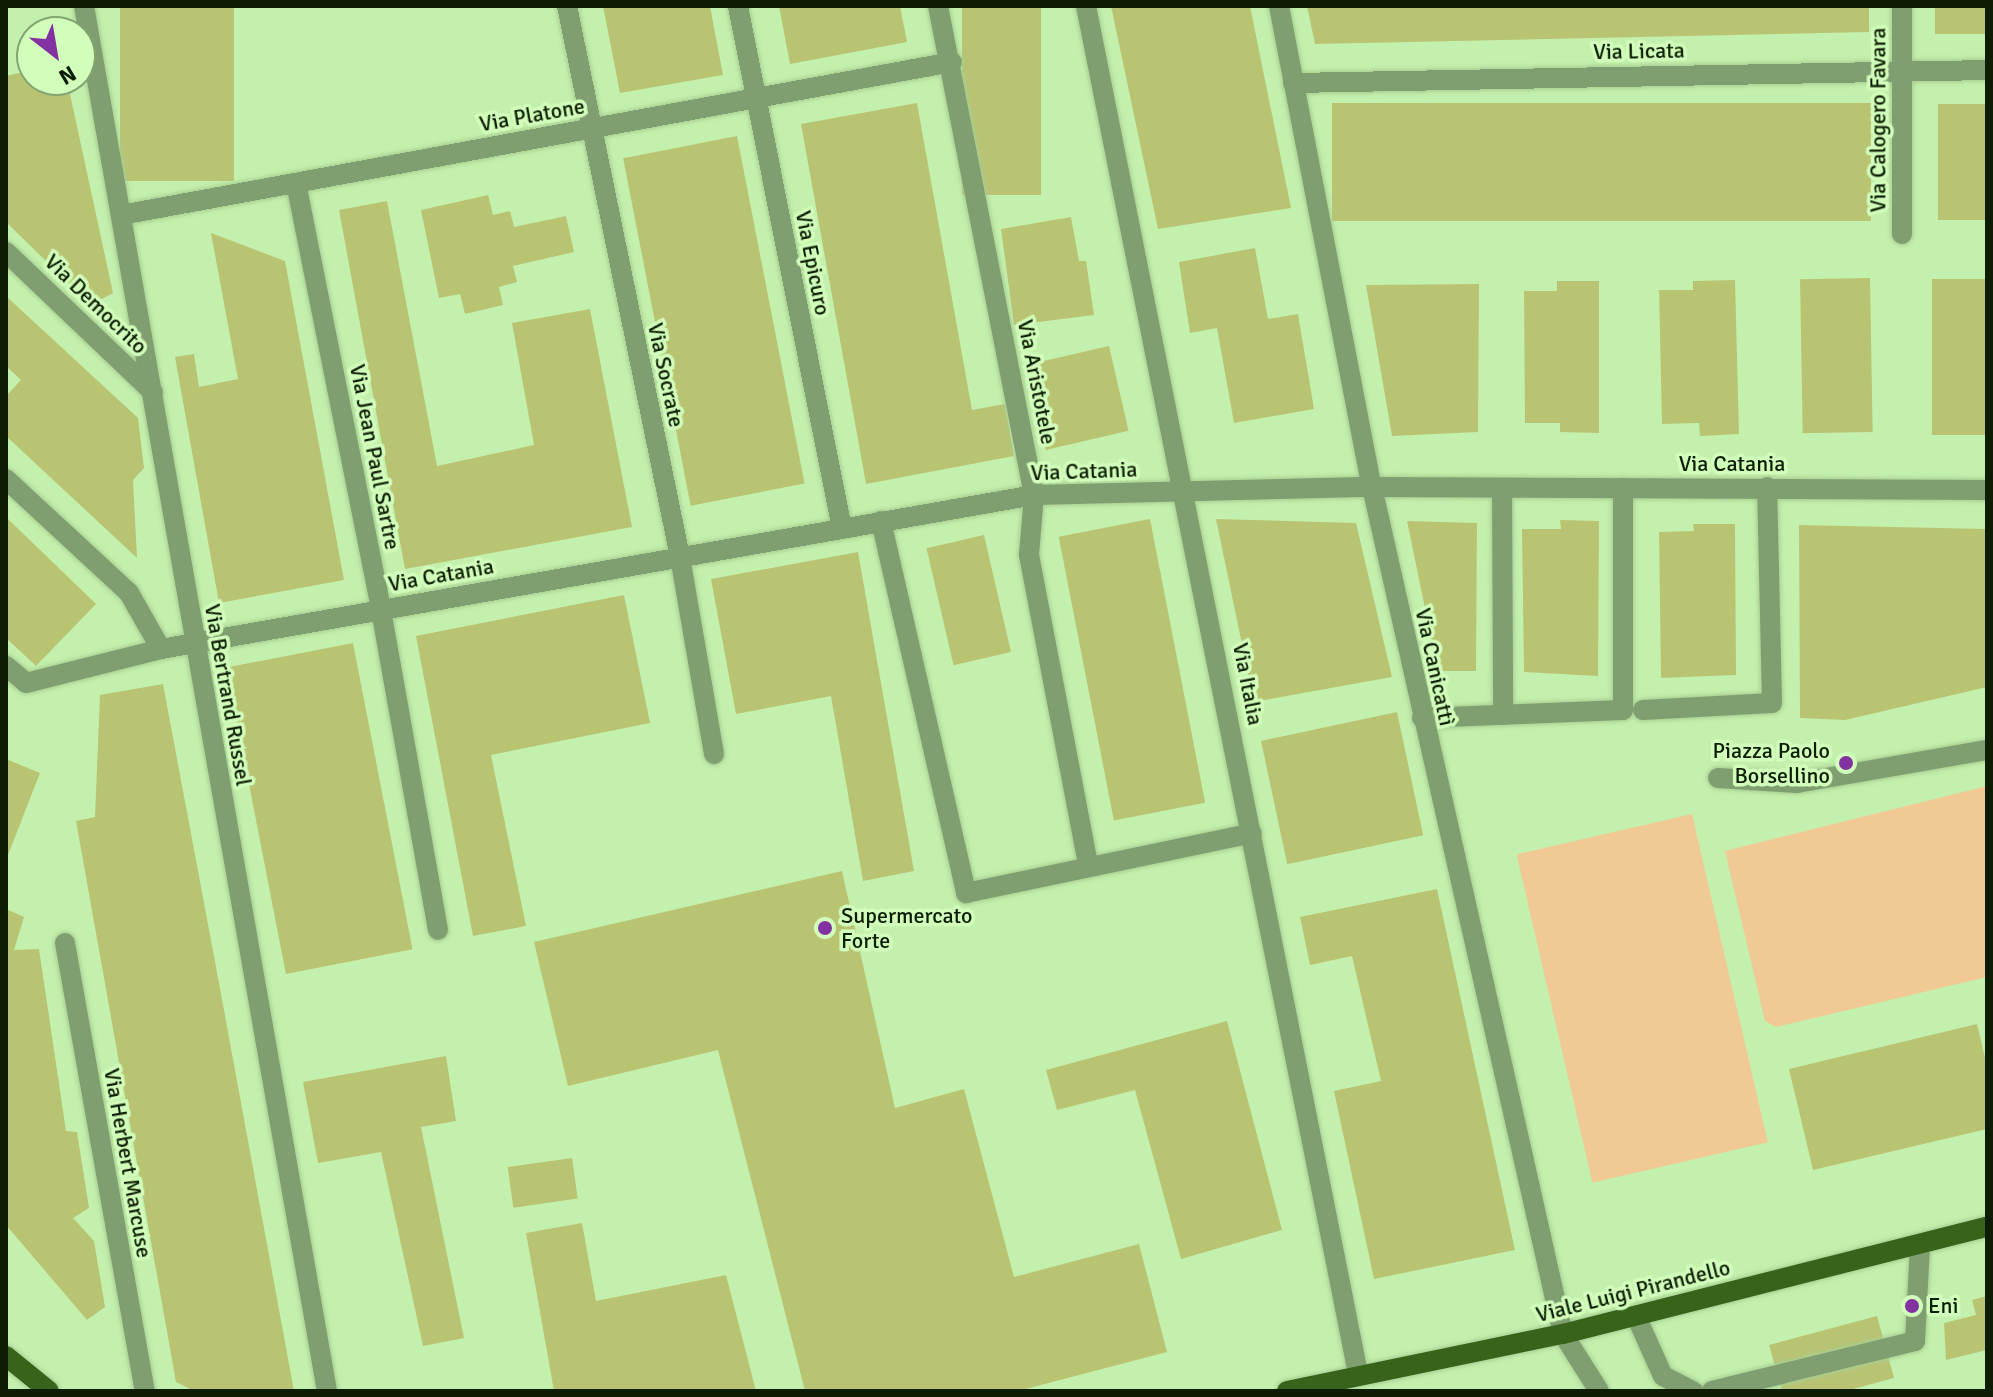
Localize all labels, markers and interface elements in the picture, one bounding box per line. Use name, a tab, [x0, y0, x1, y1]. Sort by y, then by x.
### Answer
north arrow	[16, 16, 96, 96]
street label: Via Calogero Favara	[1865, 28, 1891, 212]
street label: Via Licata	[1593, 37, 1685, 65]
text: N	[54, 60, 81, 91]
street label: Via Platone	[477, 93, 587, 137]
street label: Via Epicuro	[790, 208, 836, 318]
street label: Via Democrito	[39, 248, 153, 360]
street label: Via Aristotele	[1012, 317, 1062, 447]
street label: Via Socrate	[642, 320, 690, 430]
street label: Via Jean Paul Sartre	[344, 362, 406, 552]
street label: Via Catania	[1679, 451, 1785, 477]
street label: Via Catania	[1030, 456, 1138, 486]
street label: Via Catania	[386, 553, 496, 597]
street label: Via Bertrand Russel	[199, 602, 257, 788]
street label: Via Canicattì	[1410, 606, 1460, 728]
street label: Via Italia	[1227, 641, 1269, 727]
place label: Piazza Paolo Borsellino	[1713, 737, 1830, 788]
marker: Piazza Paolo Borsellino	[1837, 754, 1855, 772]
place label: Supermercato Forte	[841, 902, 972, 954]
marker: Supermercato Forte	[816, 919, 834, 937]
street label: Via Herbert Marcuse	[98, 1066, 158, 1260]
street label: Viale Luigi Pirandello	[1533, 1254, 1733, 1328]
place label: Eni	[1928, 1293, 1958, 1319]
marker: Eni	[1903, 1297, 1921, 1315]

